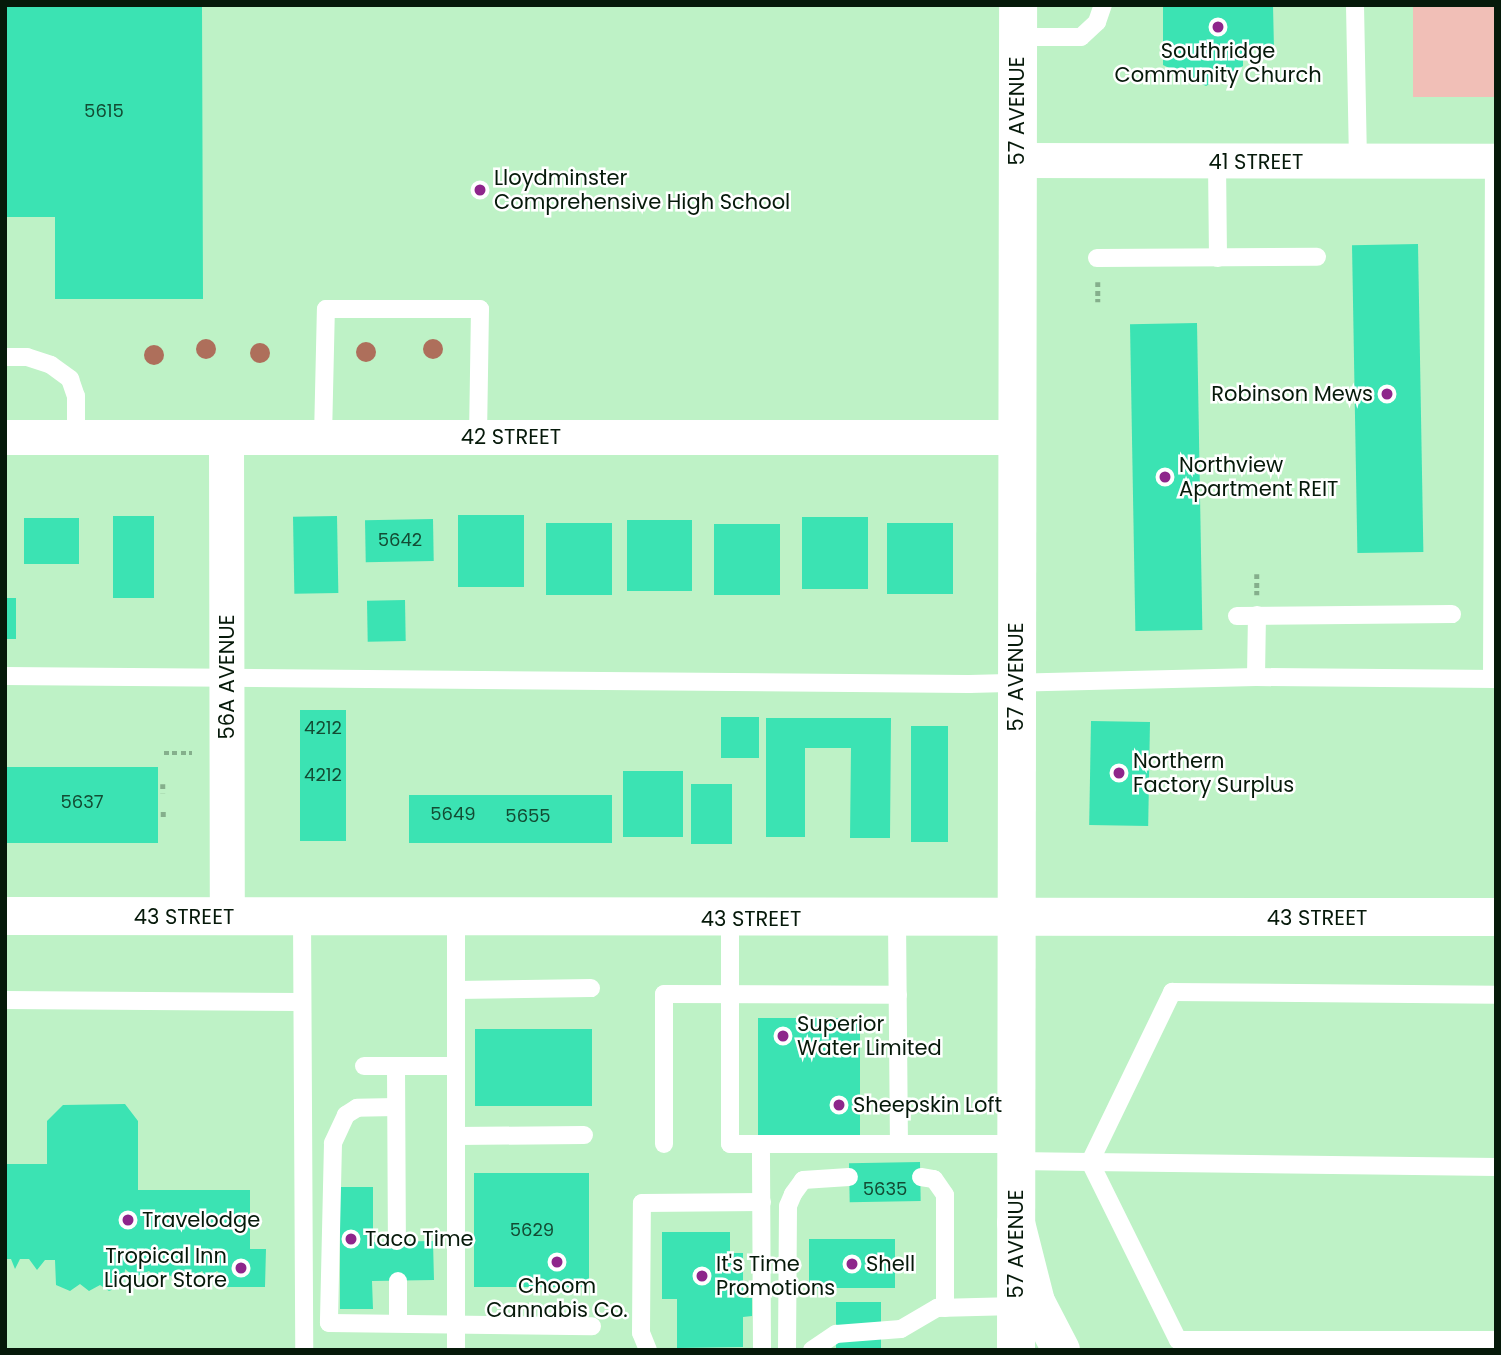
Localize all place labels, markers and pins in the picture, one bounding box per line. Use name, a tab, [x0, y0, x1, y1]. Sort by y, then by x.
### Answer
marker: Southridge Community Church	[1210, 19, 1226, 35]
place label: Southridge Community Church	[1114, 38, 1322, 88]
place label: Lloydminster Comprehensive High School	[494, 165, 790, 215]
marker: Lloydminster Comprehensive High School	[472, 182, 488, 198]
place label: Robinson Mews	[1211, 381, 1373, 407]
marker: Robinson Mews	[1379, 386, 1395, 402]
place label: Northview Apartment REIT	[1179, 452, 1338, 502]
marker: Northview Apartment REIT	[1157, 469, 1173, 485]
place label: Northern Factory Surplus	[1133, 748, 1294, 798]
marker: Northern Factory Surplus	[1111, 765, 1127, 781]
place label: Superior Water Limited	[797, 1011, 942, 1061]
marker: Superior Water Limited	[775, 1028, 791, 1044]
place label: Sheepskin Loft	[853, 1092, 1002, 1118]
marker: Sheepskin Loft	[831, 1097, 847, 1113]
place label: Travelodge	[142, 1207, 260, 1233]
marker: Travelodge	[120, 1212, 136, 1228]
place label: Taco Time	[365, 1226, 474, 1252]
marker: Taco Time	[343, 1231, 359, 1247]
place label: Tropical Inn Liquor Store	[104, 1243, 227, 1293]
place label: It's Time Promotions	[716, 1251, 835, 1301]
place label: Shell	[866, 1251, 915, 1277]
marker: Choom Cannabis Co.	[549, 1254, 565, 1270]
marker: Shell	[844, 1256, 860, 1272]
marker: Tropical Inn Liquor Store	[233, 1260, 249, 1276]
marker: It's Time Promotions	[694, 1268, 710, 1284]
place label: Choom Cannabis Co.	[486, 1273, 628, 1323]

